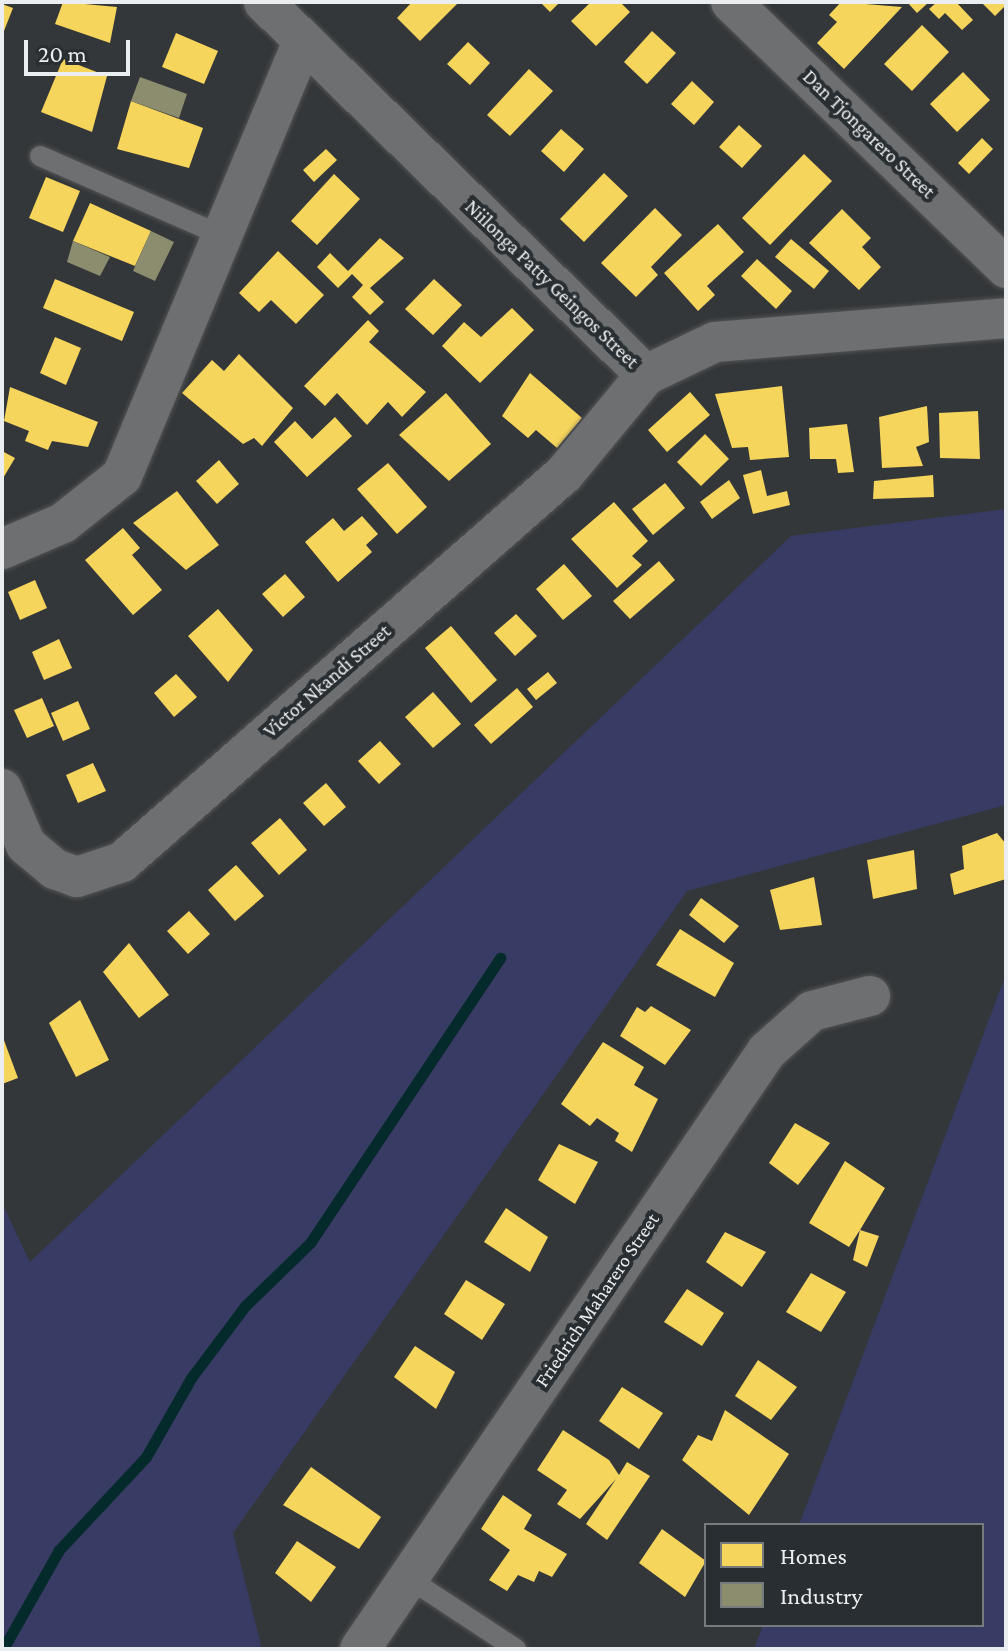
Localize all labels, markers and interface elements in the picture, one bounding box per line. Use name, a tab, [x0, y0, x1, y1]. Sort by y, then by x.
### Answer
scale bar	[28, 24, 134, 74]
text: 20 m	[38, 40, 87, 67]
street label: Dan Tjongarero Street	[798, 65, 940, 203]
street label: Niilonga Patty Geingos Street	[460, 195, 644, 373]
street label: Victor Nkandi Street	[258, 619, 396, 743]
street label: Friedrich Maharero Street	[530, 1208, 664, 1392]
legend	[704, 1523, 984, 1627]
text: Homes	[780, 1542, 847, 1569]
text: Industry	[780, 1582, 863, 1609]

